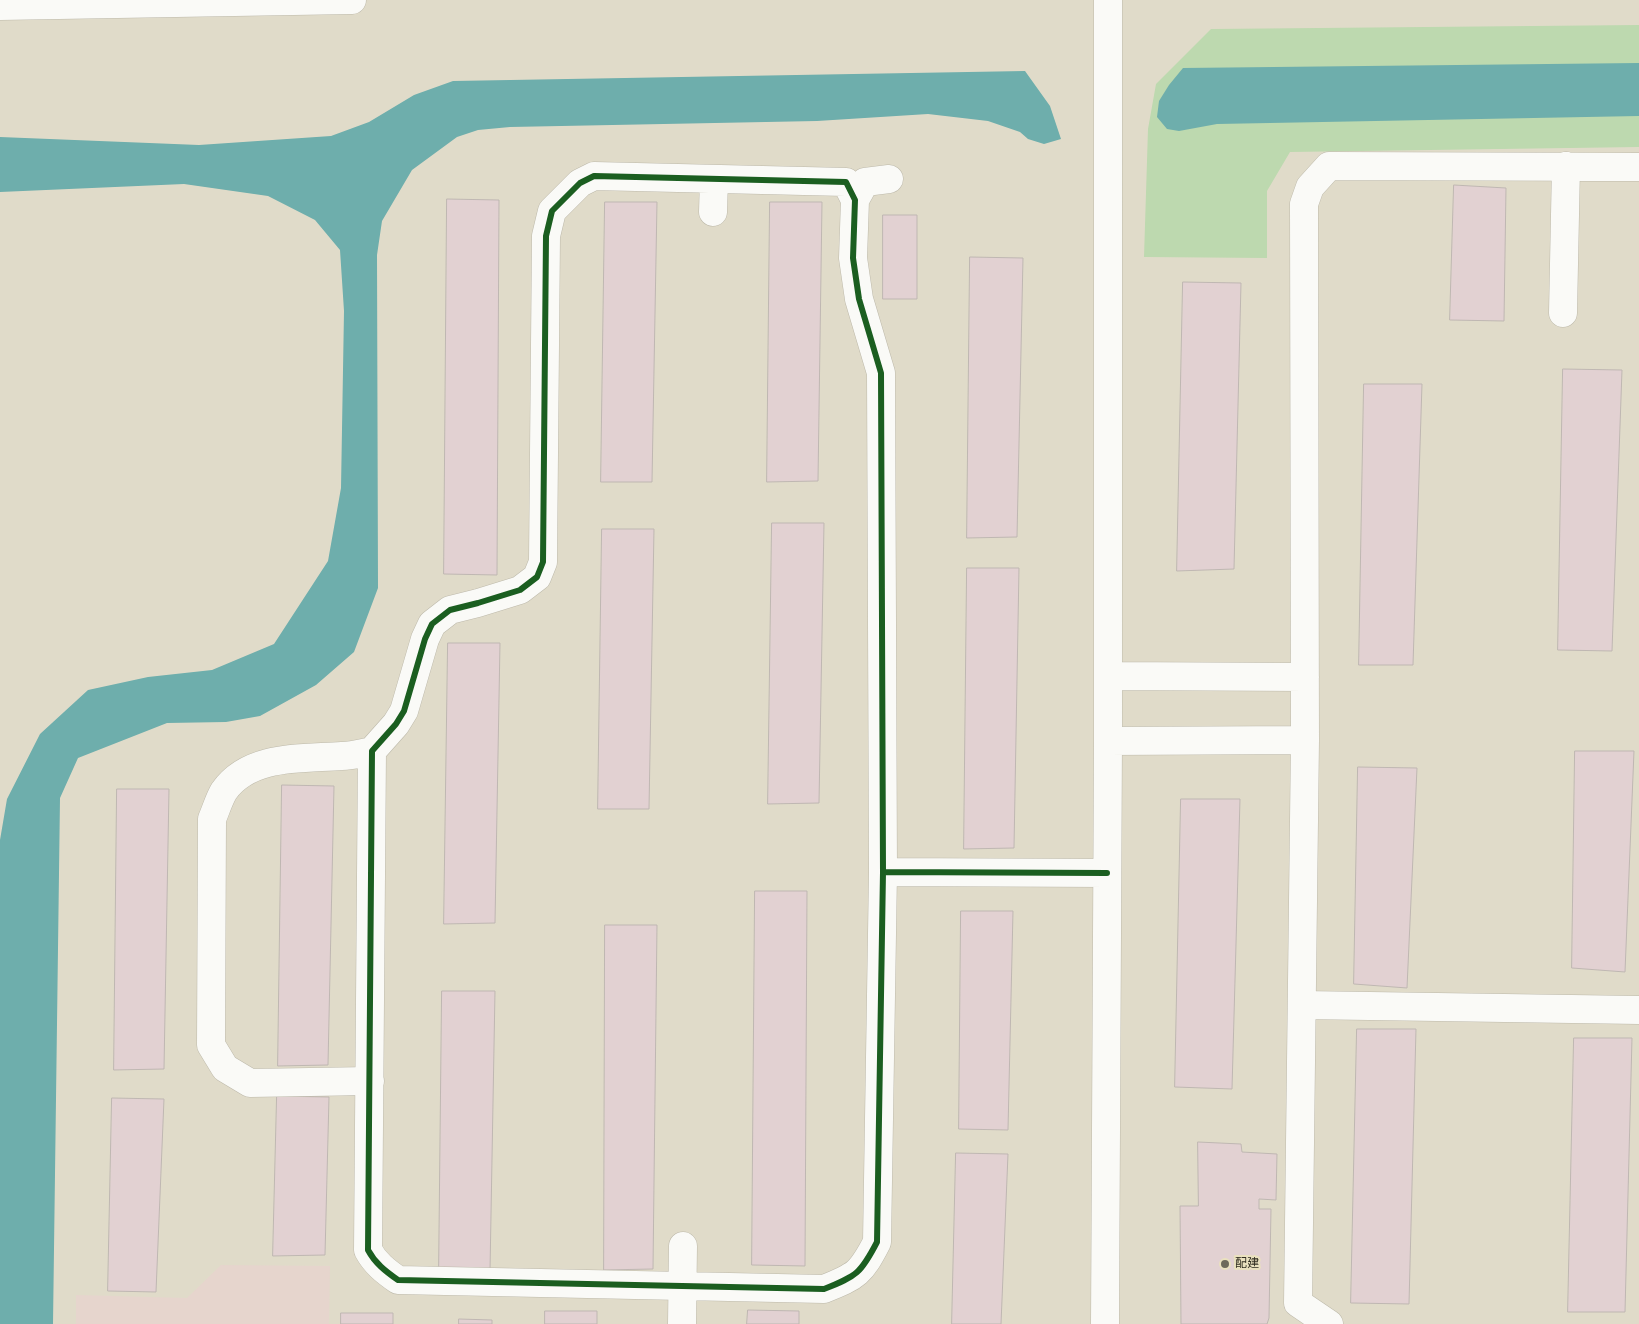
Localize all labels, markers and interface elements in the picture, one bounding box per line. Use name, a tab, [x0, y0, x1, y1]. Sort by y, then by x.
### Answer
place label: 配建	[1235, 1257, 1259, 1271]
marker: 配建	[1219, 1258, 1231, 1270]

